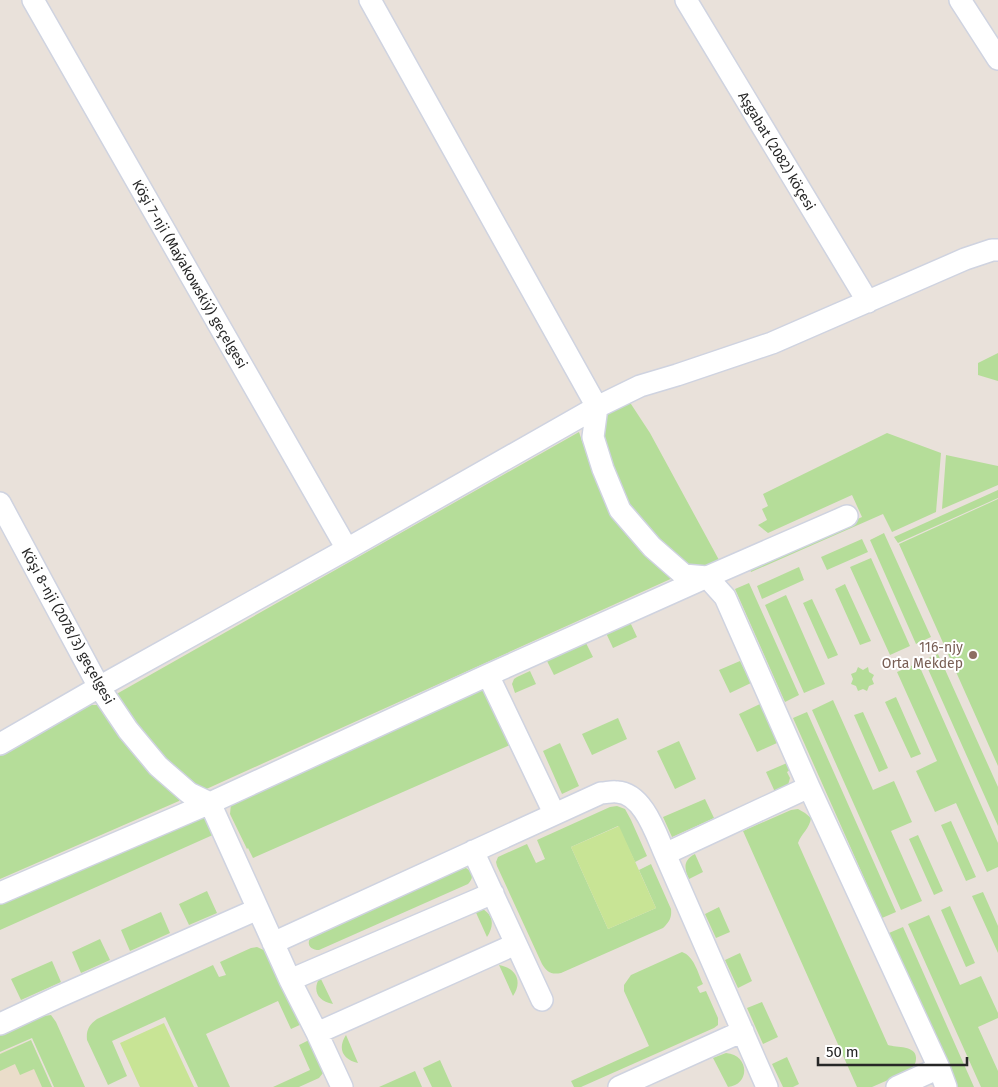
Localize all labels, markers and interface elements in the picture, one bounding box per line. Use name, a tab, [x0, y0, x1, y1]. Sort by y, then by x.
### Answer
street label: Aşgabat (2082) köçesi	[734, 89, 819, 214]
street label: Köşi 7-nji (Maýakowskiý) geçelgesi	[128, 177, 251, 372]
street label: Köşi 8-nji (2078/3) geçelgesi	[17, 545, 118, 707]
place label: 116-njy Orta Mekdep	[882, 639, 963, 672]
marker: 116-njy Orta Mekdep	[967, 649, 979, 661]
scale bar	[818, 1034, 967, 1066]
text: 50 m	[826, 1043, 859, 1061]

